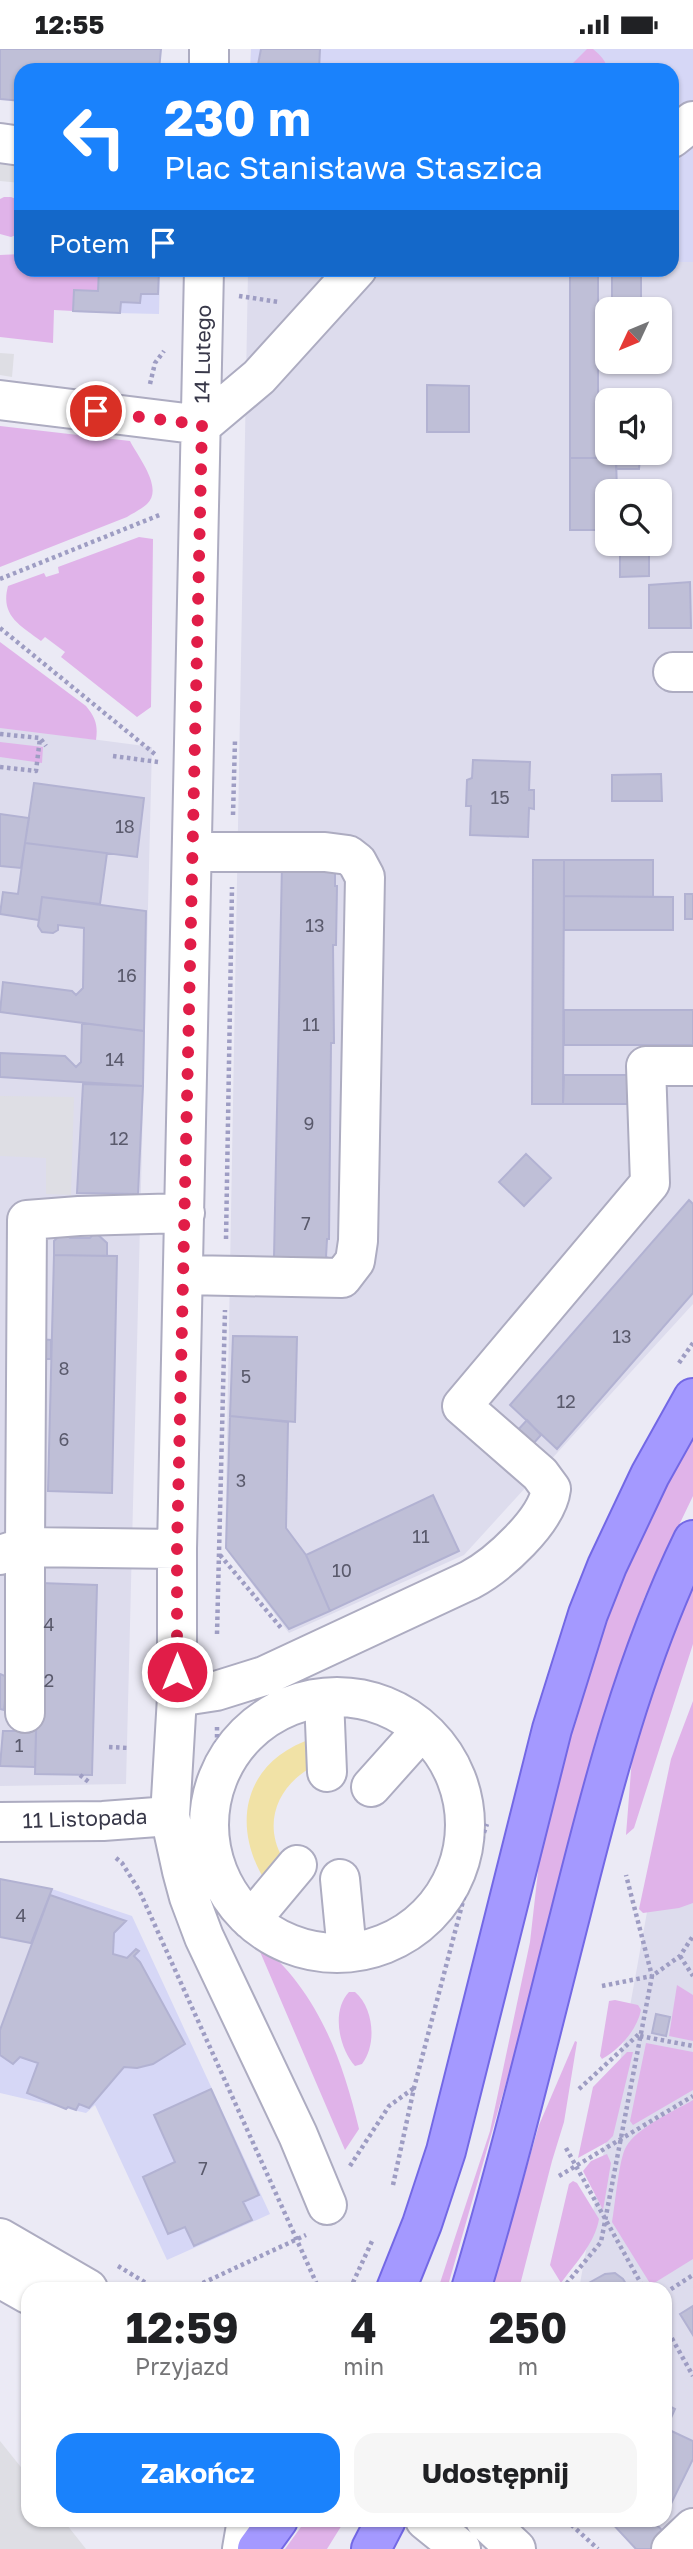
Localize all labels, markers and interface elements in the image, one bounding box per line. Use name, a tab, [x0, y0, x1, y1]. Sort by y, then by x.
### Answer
text: 12:55	[35, 9, 104, 40]
text: 230 m	[164, 88, 311, 147]
icon: left	[49, 91, 140, 182]
text: Plac Stanisława Staszica	[164, 148, 543, 186]
icon: arrive	[144, 224, 182, 262]
text: Potem	[49, 228, 130, 259]
north arrow	[595, 297, 672, 375]
map controls	[595, 297, 672, 556]
street label: 14 Lutego	[188, 304, 216, 404]
pin	[66, 381, 126, 441]
button: sound	[595, 388, 672, 465]
icon: arrive	[77, 392, 115, 430]
button: search	[595, 479, 672, 556]
house number: 15	[490, 786, 510, 808]
house number: 18	[115, 815, 135, 837]
house number: 13	[305, 914, 325, 936]
house number: 16	[117, 964, 137, 986]
house number: 11	[302, 1013, 320, 1035]
house number: 14	[105, 1048, 125, 1070]
house number: 9	[304, 1112, 314, 1134]
house number: 12	[109, 1127, 129, 1149]
house number: 7	[301, 1212, 311, 1234]
house number: 13	[612, 1325, 632, 1347]
house number: 8	[59, 1357, 69, 1379]
house number: 5	[241, 1365, 251, 1387]
house number: 12	[556, 1390, 576, 1412]
house number: 6	[59, 1428, 69, 1450]
house number: 3	[236, 1469, 246, 1491]
house number: 11	[412, 1525, 430, 1547]
house number: 10	[332, 1559, 352, 1581]
house number: 4	[44, 1613, 55, 1635]
position arrow	[140, 1635, 214, 1709]
house number: 2	[44, 1669, 54, 1691]
house number: 1	[15, 1734, 24, 1756]
street label: 11 Listopada	[22, 1803, 148, 1833]
house number: 4	[16, 1904, 27, 1926]
house number: 7	[198, 2157, 208, 2179]
text: 12:59	[126, 2302, 239, 2352]
text: 4	[351, 2302, 377, 2352]
text: 250	[489, 2302, 567, 2352]
text: Przyjazd	[135, 2352, 229, 2380]
text: min	[343, 2352, 384, 2380]
text: m	[518, 2352, 538, 2380]
button: Zakończ	[56, 2433, 340, 2513]
button: Udostępnij	[354, 2433, 637, 2513]

